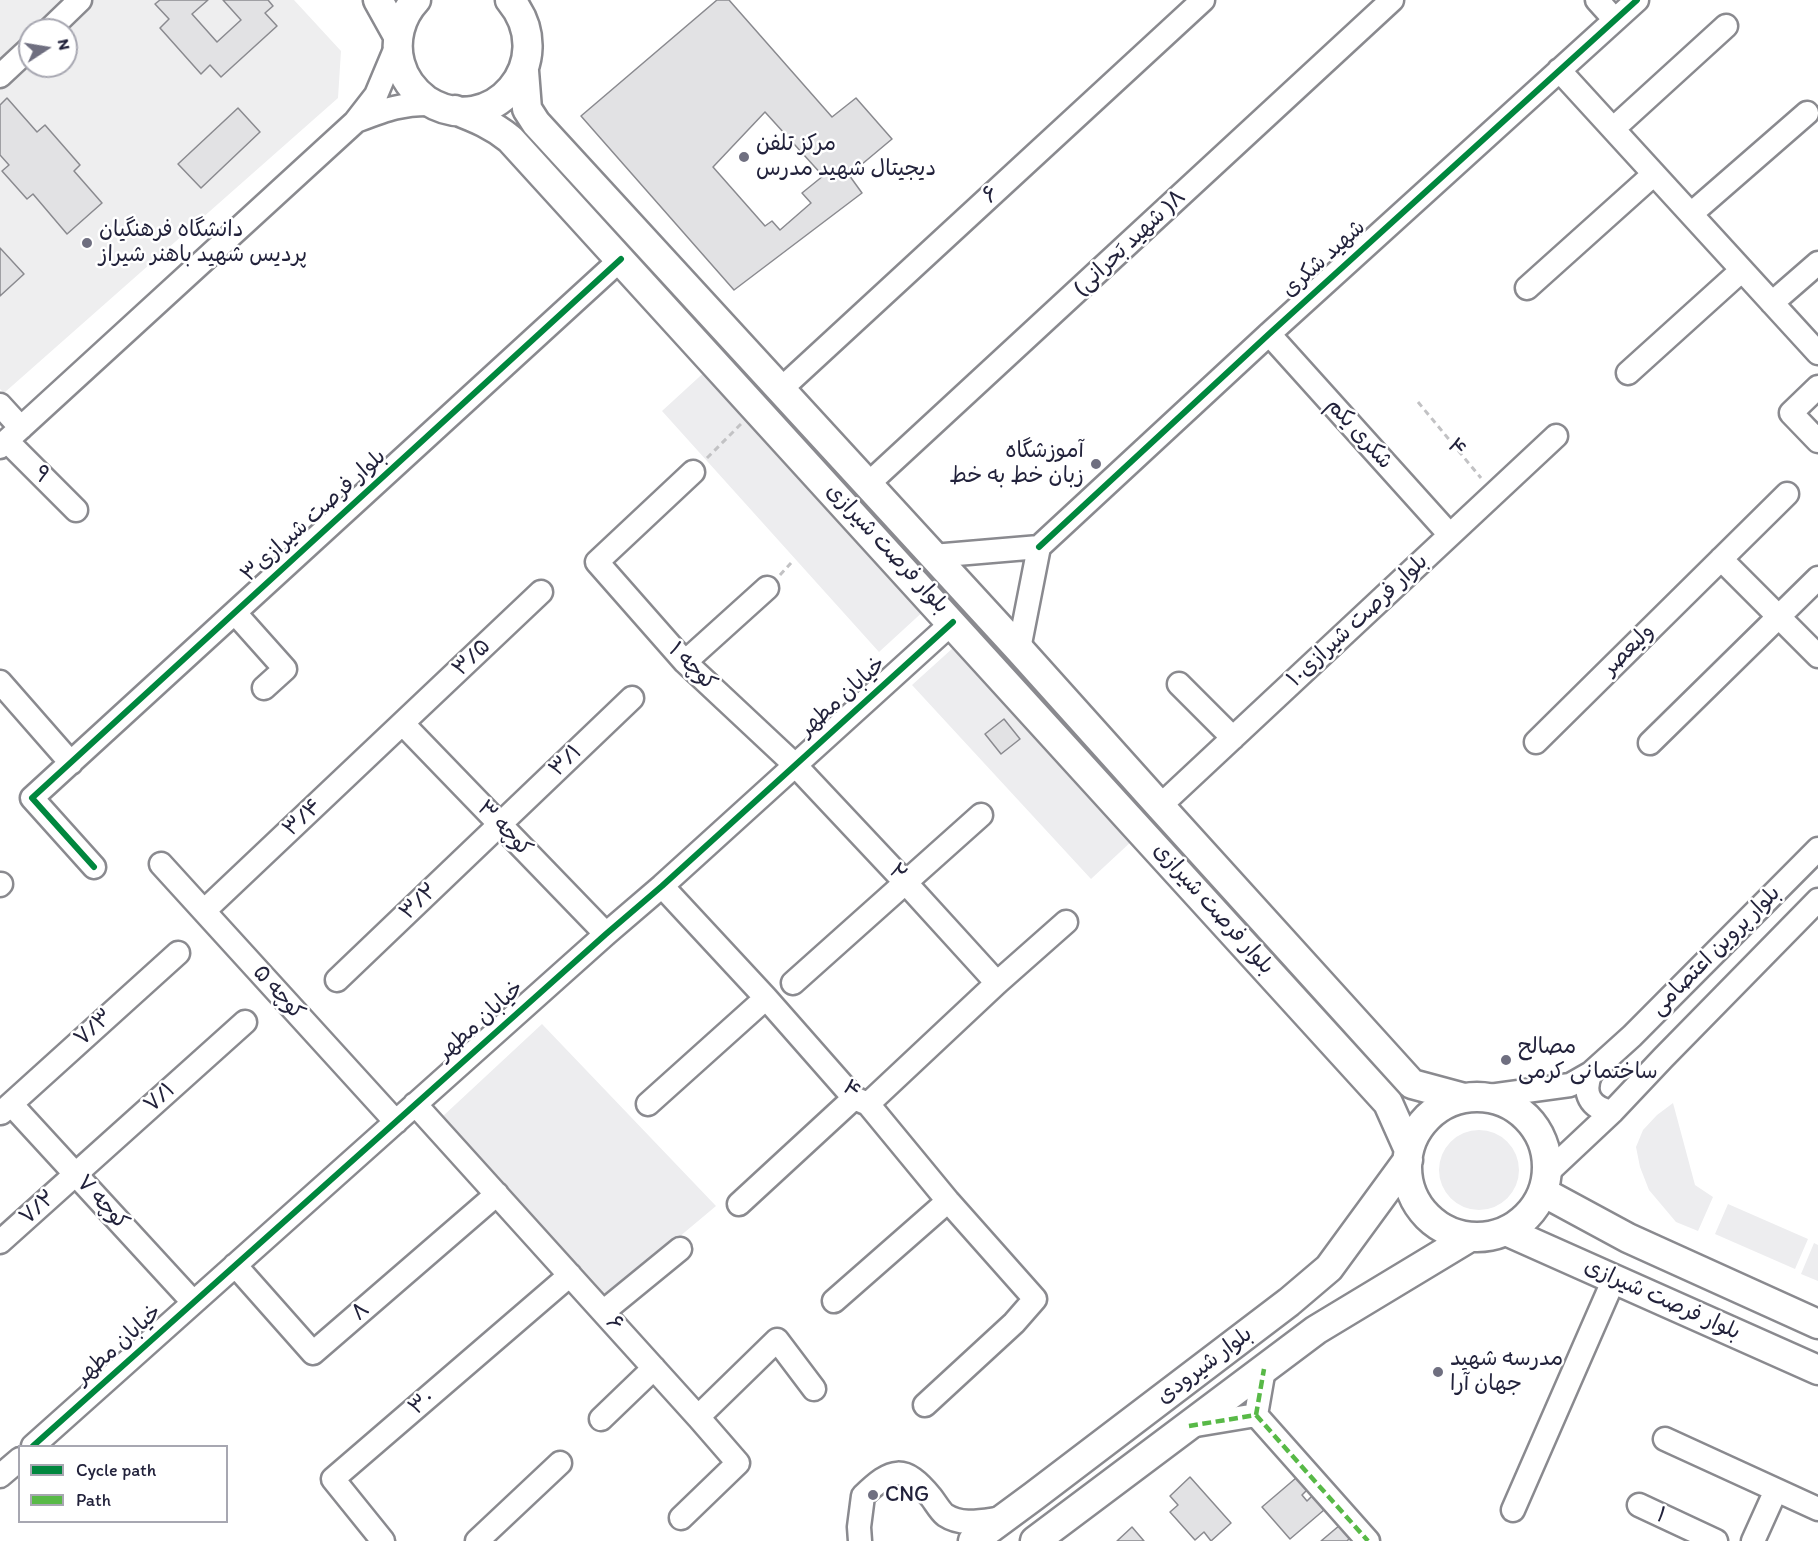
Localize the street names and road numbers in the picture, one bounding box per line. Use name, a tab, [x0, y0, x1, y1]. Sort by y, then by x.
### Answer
street label: ۶	[977, 181, 1005, 209]
street label: (شهید بَحرانی )۸	[1068, 184, 1192, 302]
street label: شهید شکری	[1277, 215, 1371, 303]
street label: شکری یکم	[1320, 393, 1398, 475]
street label: ۴	[1441, 433, 1471, 463]
street label: ۳بلوار فرصت شیرازی	[236, 444, 392, 588]
street label: ۹	[27, 461, 55, 489]
street label: بلوار فرصت شیرازی	[820, 478, 954, 620]
street label: بلوار فرصت شیرازی۱۰	[1282, 549, 1434, 693]
street label: ولیعصر	[1598, 619, 1660, 681]
street label: ۳/۵	[448, 634, 496, 682]
street label: کوچه ۱	[662, 637, 722, 697]
street label: خیابان مطهر	[794, 651, 892, 743]
street label: ۳/۱	[544, 739, 588, 783]
street label: ۳/۴	[278, 793, 328, 843]
street label: کوچه ۳	[471, 795, 537, 863]
street label: بلوار فرصت شیرازی	[1147, 838, 1279, 980]
street label: ۲	[882, 859, 912, 887]
street label: ۳/۲	[395, 878, 443, 926]
street label: بلوار پروین اعتصامی	[1646, 881, 1786, 1021]
street label: کوچه ۵	[246, 960, 310, 1026]
street label: خیابان مطهر	[432, 975, 530, 1067]
street label: ۷/۳	[69, 1004, 119, 1052]
street label: ۴	[836, 1075, 866, 1105]
street label: ۷/۱	[139, 1077, 181, 1119]
street label: کوچه ۷	[70, 1170, 134, 1236]
street label: ۷/۲	[14, 1185, 62, 1231]
street label: بلوار فرصت شیرازی	[1580, 1254, 1744, 1346]
street label: ۸	[347, 1297, 375, 1327]
street label: خیابان مطهر	[70, 1299, 168, 1391]
street label: ۶	[600, 1310, 628, 1338]
street label: بلوار شیرودی	[1152, 1321, 1258, 1411]
street label: ۳۰	[404, 1385, 440, 1421]
street label: ۱	[1652, 1502, 1670, 1530]

